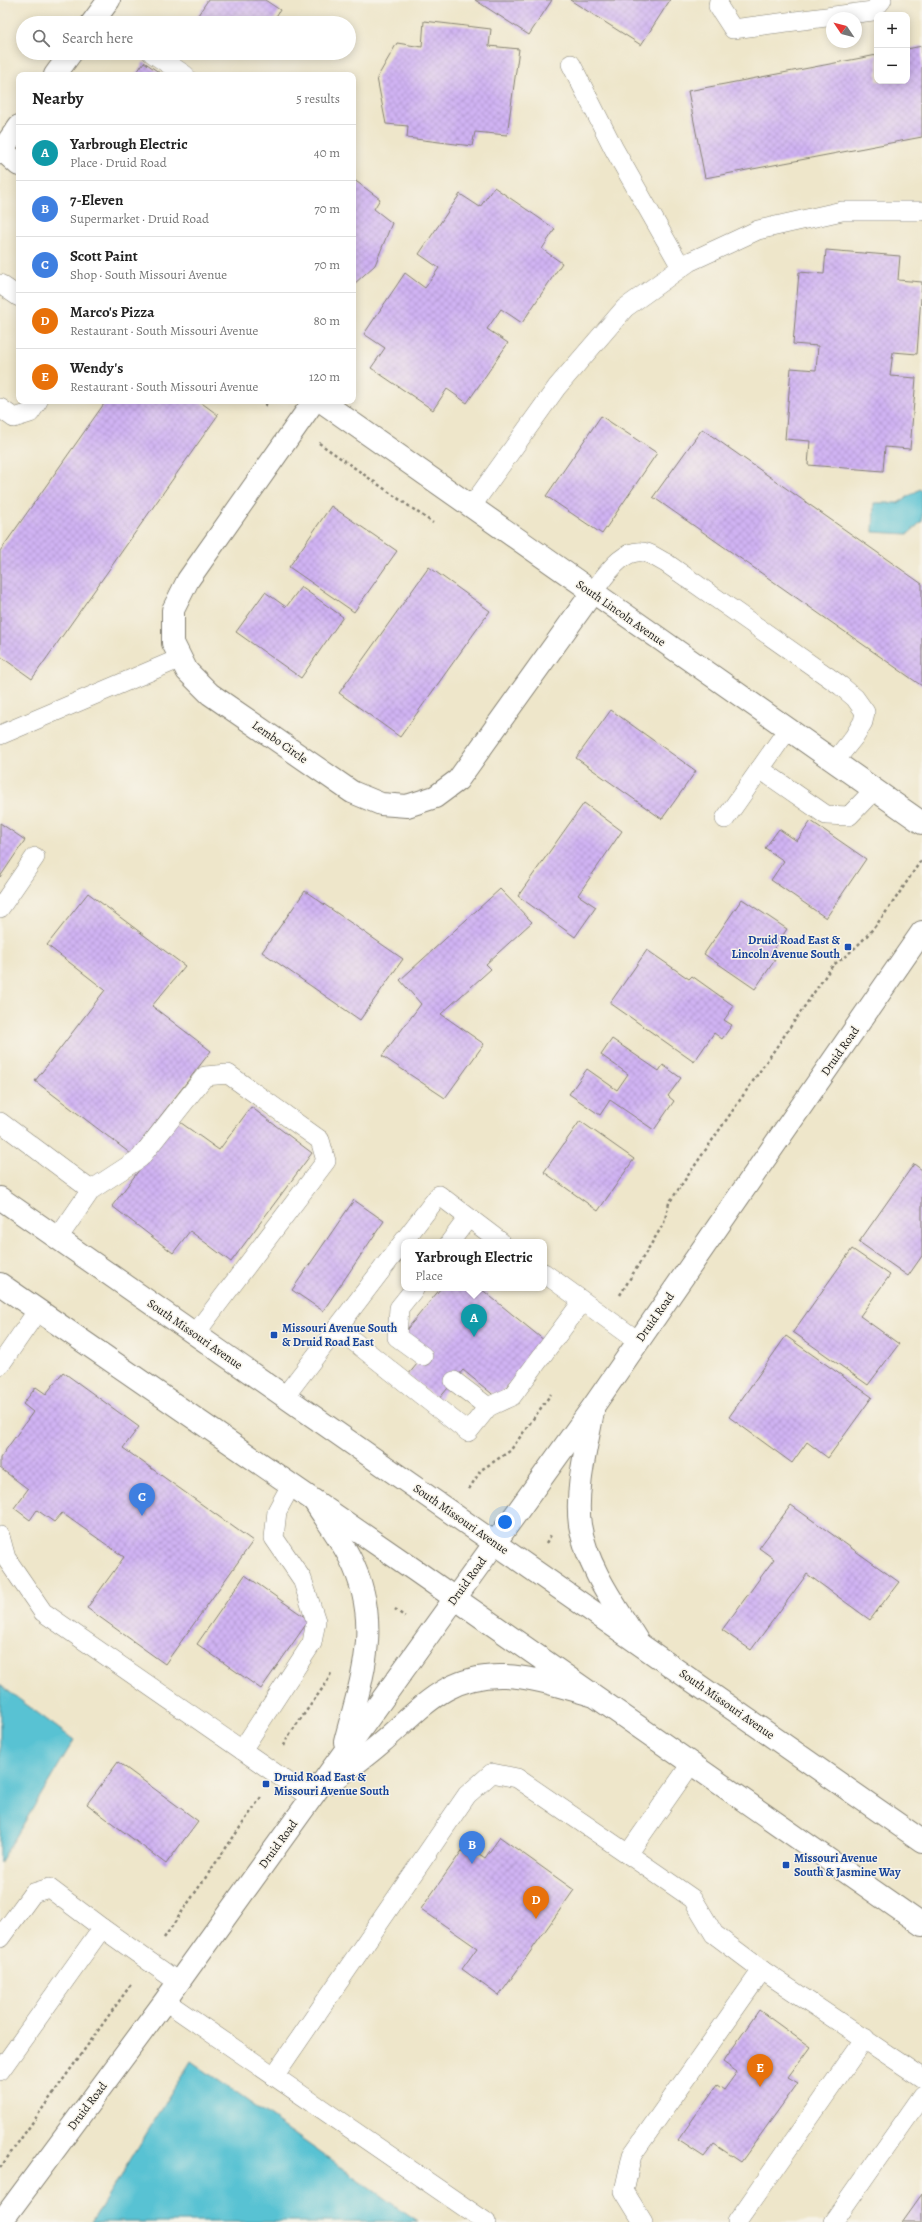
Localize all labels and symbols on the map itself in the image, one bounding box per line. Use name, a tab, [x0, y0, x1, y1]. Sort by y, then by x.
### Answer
north arrow	[826, 12, 862, 48]
street label: South Lincoln Avenue	[573, 576, 669, 650]
street label: Lembo Circle	[249, 717, 311, 767]
place label: Druid Road East & Lincoln Avenue South	[732, 932, 840, 962]
marker: Druid Road East & Lincoln Avenue South	[843, 942, 853, 952]
street label: Druid Road	[817, 1023, 863, 1079]
street label: Druid Road	[632, 1289, 678, 1345]
street label: South Missouri Avenue	[144, 1295, 246, 1373]
pin: A	[461, 1304, 487, 1337]
place label: Missouri Avenue South & Druid Road East	[282, 1320, 398, 1350]
marker: Missouri Avenue South & Druid Road East	[269, 1330, 279, 1340]
street label: South Missouri Avenue	[410, 1480, 512, 1558]
pin: C	[129, 1483, 155, 1516]
your location	[495, 1512, 515, 1532]
street label: Druid Road	[444, 1553, 490, 1609]
street label: South Missouri Avenue	[676, 1665, 778, 1743]
place label: Druid Road East & Missouri Avenue South	[274, 1769, 390, 1799]
marker: Druid Road East & Missouri Avenue South	[261, 1779, 271, 1789]
street label: Druid Road	[255, 1816, 301, 1872]
pin: B	[459, 1831, 485, 1864]
place label: Missouri Avenue South & Jasmine Way	[794, 1850, 901, 1880]
marker: Missouri Avenue South & Jasmine Way	[781, 1860, 791, 1870]
pin: D	[523, 1886, 549, 1919]
pin: E	[747, 2054, 773, 2087]
street label: Druid Road	[64, 2078, 111, 2133]

